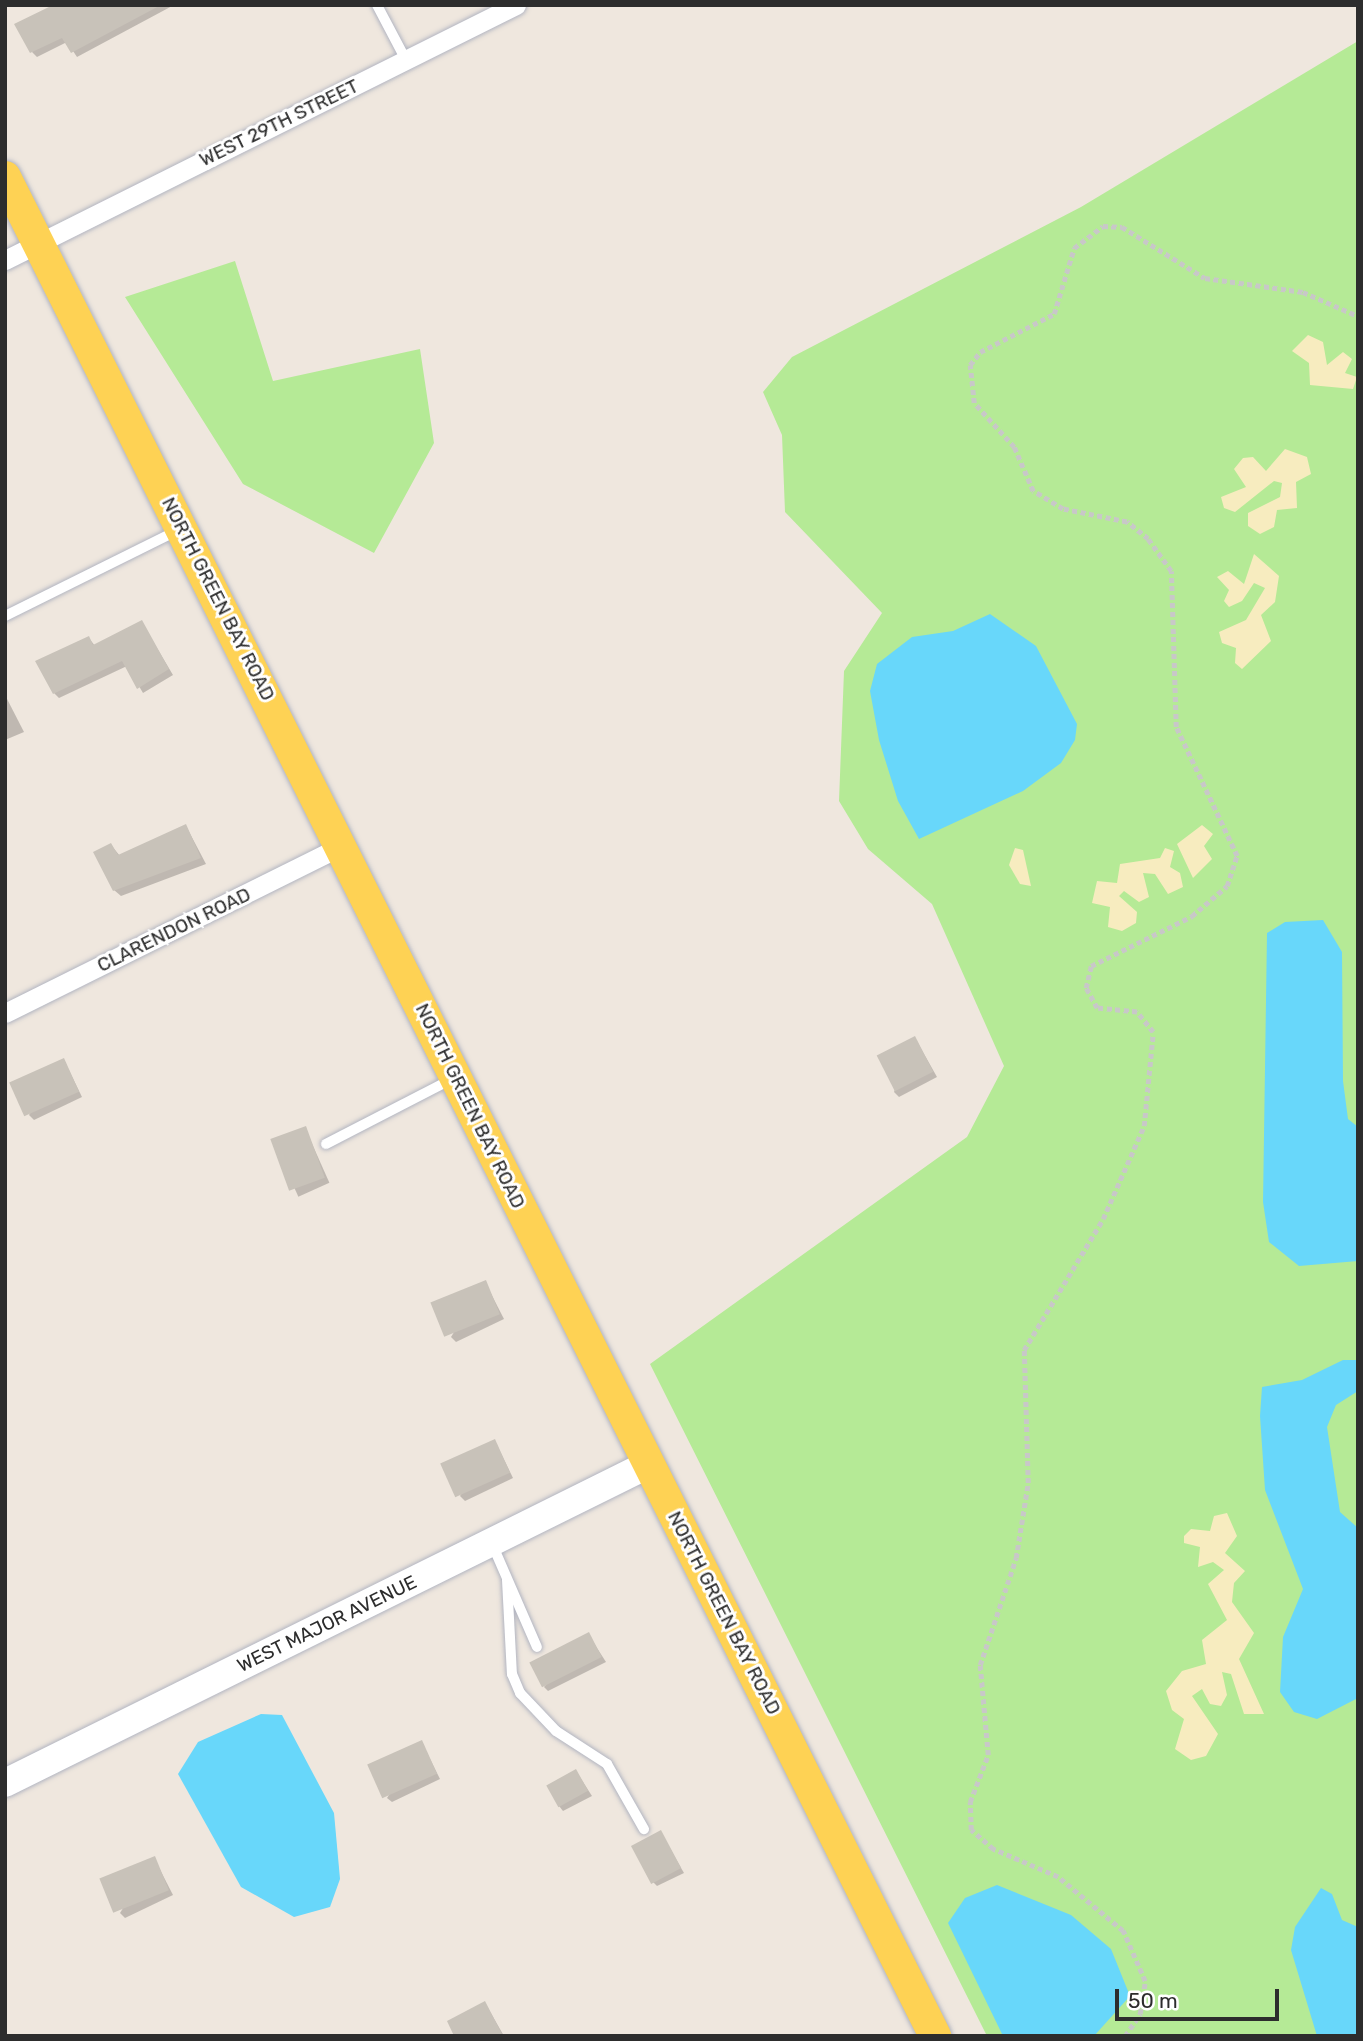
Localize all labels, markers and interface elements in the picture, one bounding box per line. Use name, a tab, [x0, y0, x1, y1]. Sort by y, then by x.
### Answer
street label: WEST 29TH STREET	[195, 74, 363, 172]
street label: NORTH GREEN BAY ROAD	[157, 493, 279, 705]
street label: CLARENDON ROAD	[94, 883, 254, 977]
street label: NORTH GREEN BAY ROAD	[410, 1000, 530, 1212]
street label: NORTH GREEN BAY ROAD	[663, 1507, 785, 1719]
street label: WEST MAJOR AVENUE	[233, 1570, 421, 1678]
scale bar	[1118, 1974, 1282, 2018]
text: 50 m	[1128, 1988, 1178, 2013]

